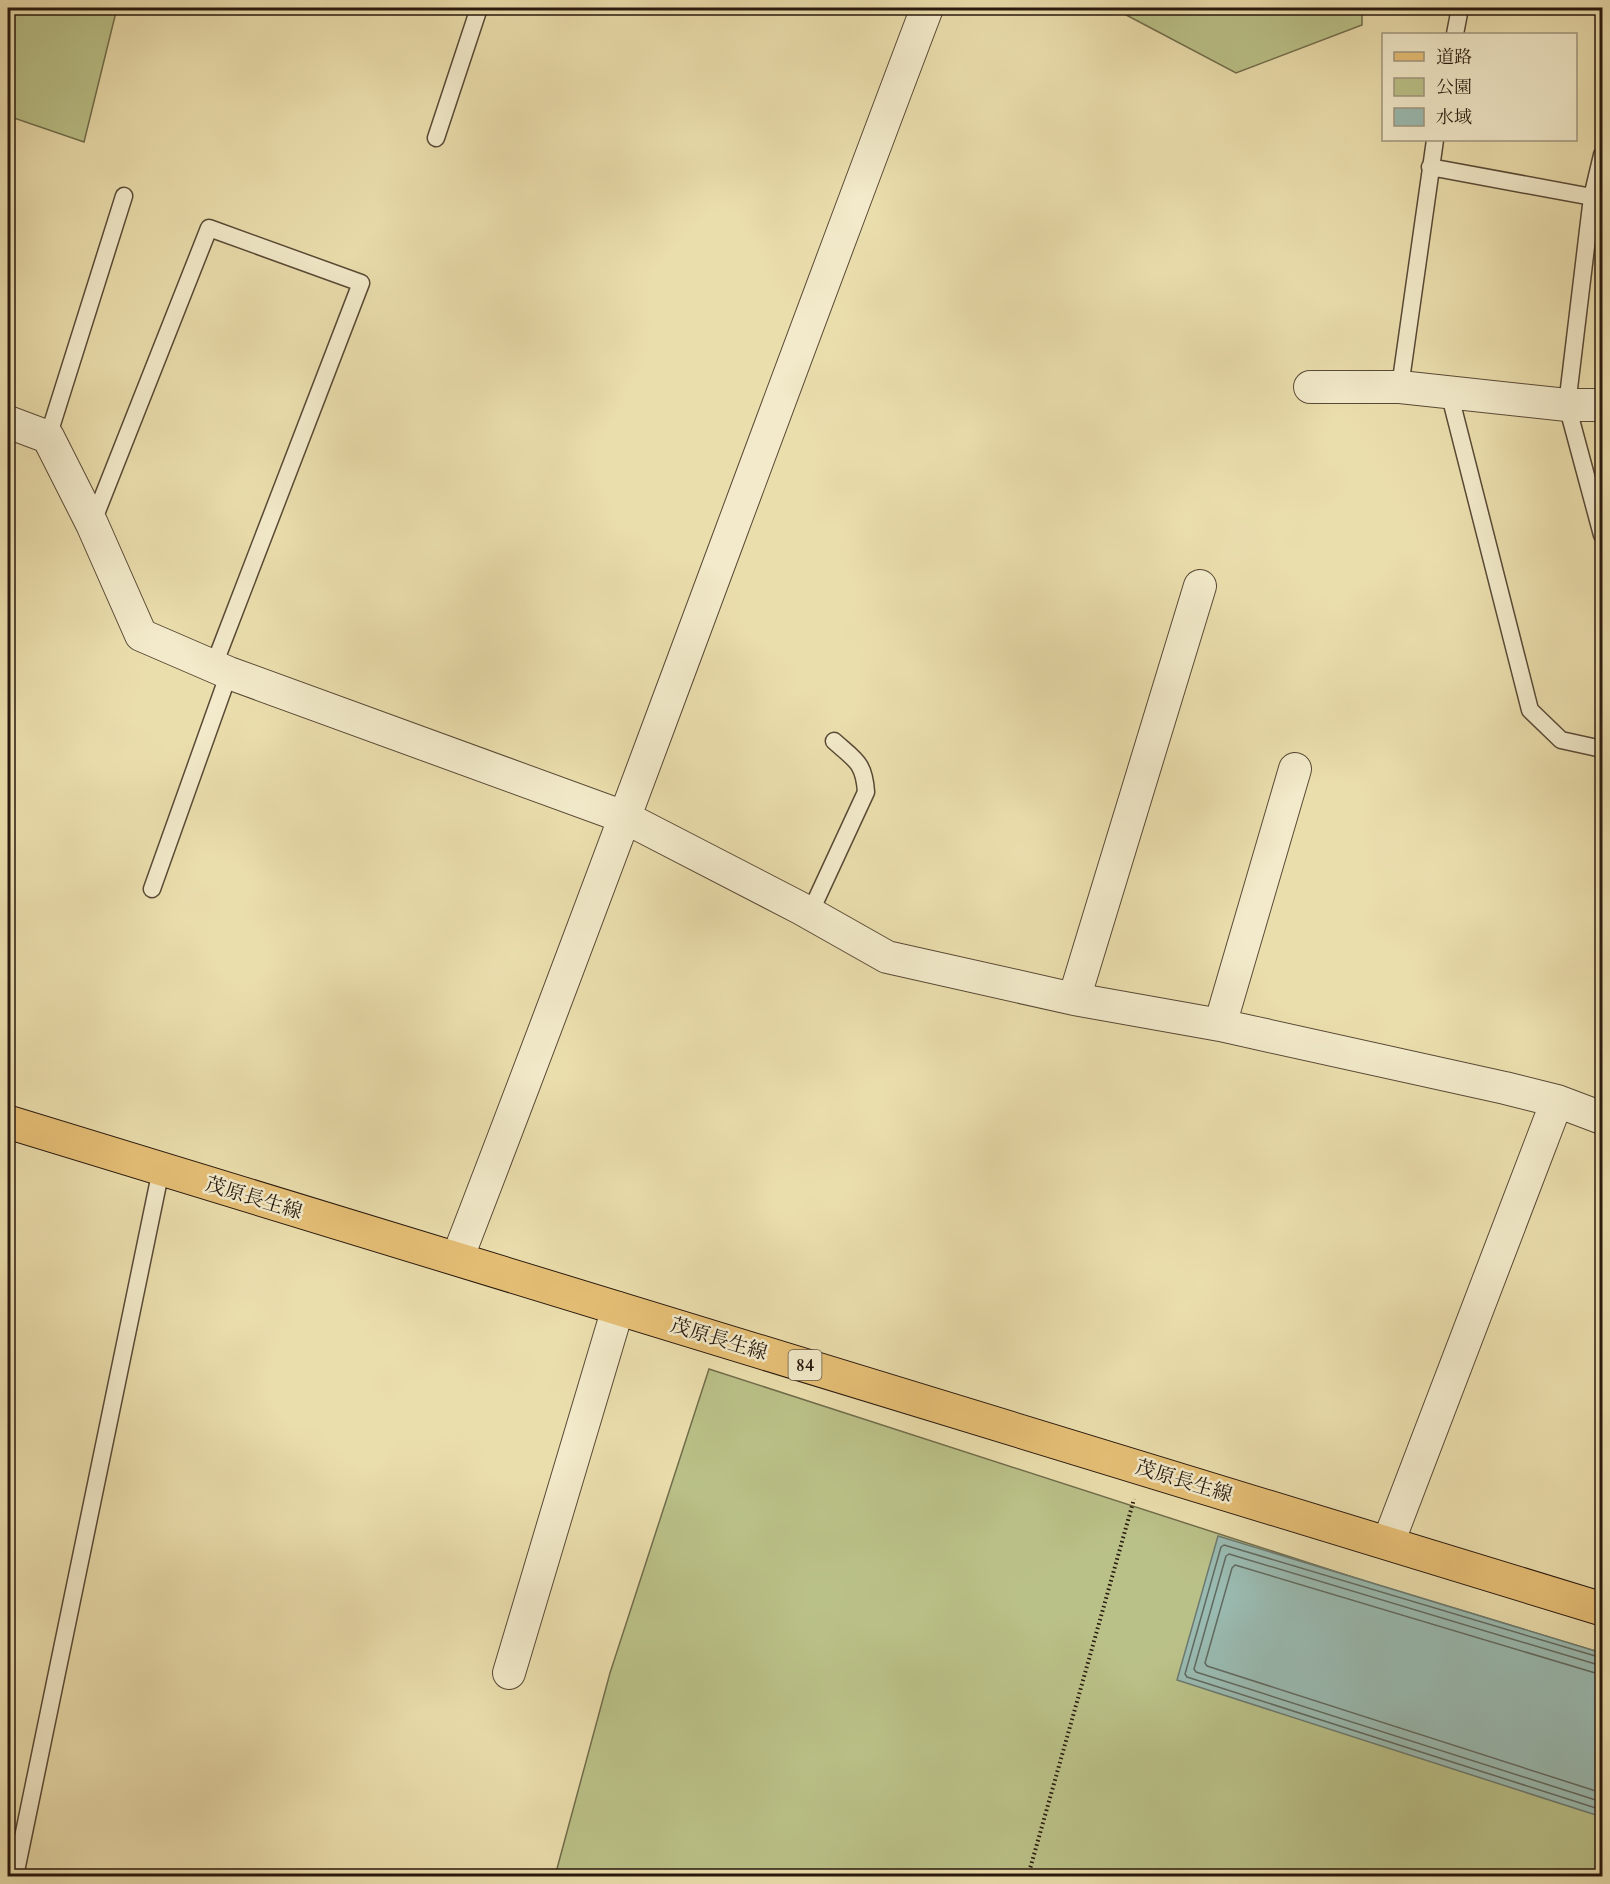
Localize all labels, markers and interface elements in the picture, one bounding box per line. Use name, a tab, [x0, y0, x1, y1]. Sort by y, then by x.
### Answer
legend	[1382, 33, 1577, 141]
text: 道路	[1436, 45, 1472, 70]
text: 公園	[1436, 75, 1472, 100]
text: 水域	[1436, 105, 1472, 130]
street label: 茂原長生線	[202, 1170, 306, 1226]
street label: 茂原長生線	[667, 1311, 771, 1367]
road number: 84	[788, 1350, 822, 1380]
street label: 茂原長生線	[1132, 1453, 1236, 1509]

